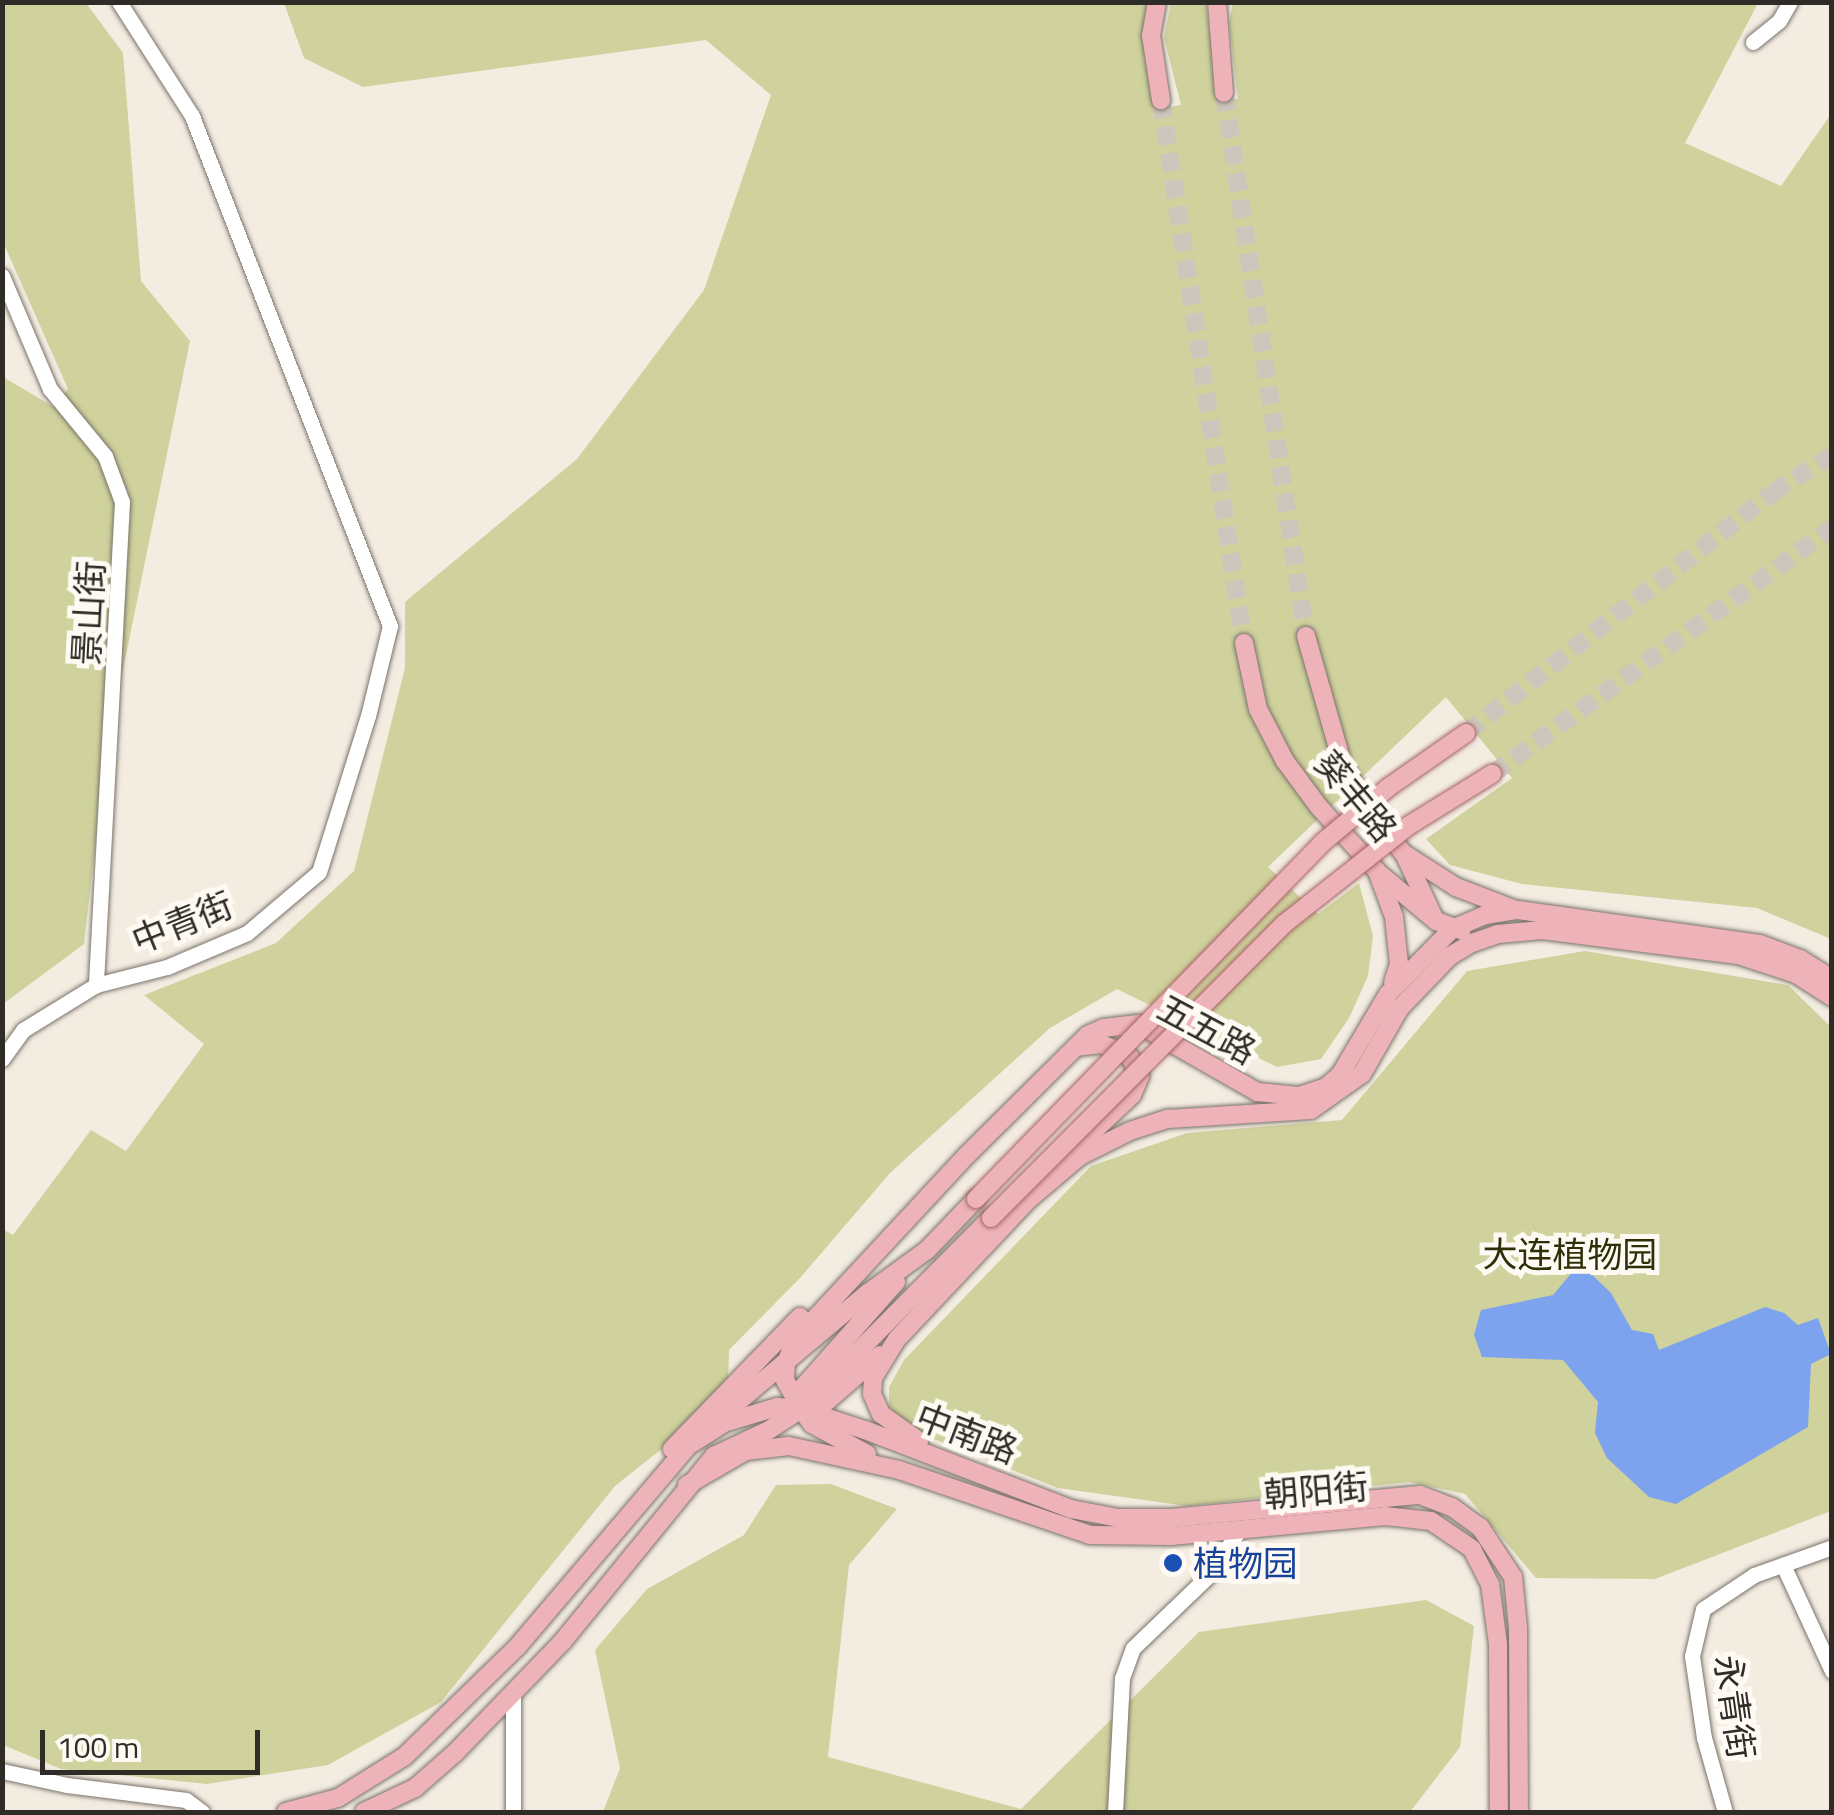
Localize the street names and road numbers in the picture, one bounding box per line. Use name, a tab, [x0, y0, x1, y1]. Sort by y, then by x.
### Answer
street label: 景山街	[64, 559, 112, 667]
street label: 葵丰路	[1306, 742, 1406, 850]
street label: 中青街	[125, 883, 239, 961]
street label: 五五路	[1151, 986, 1263, 1072]
street label: 中南路	[910, 1395, 1024, 1471]
street label: 朝阳街	[1262, 1465, 1370, 1515]
street label: 永青街	[1707, 1652, 1763, 1762]

